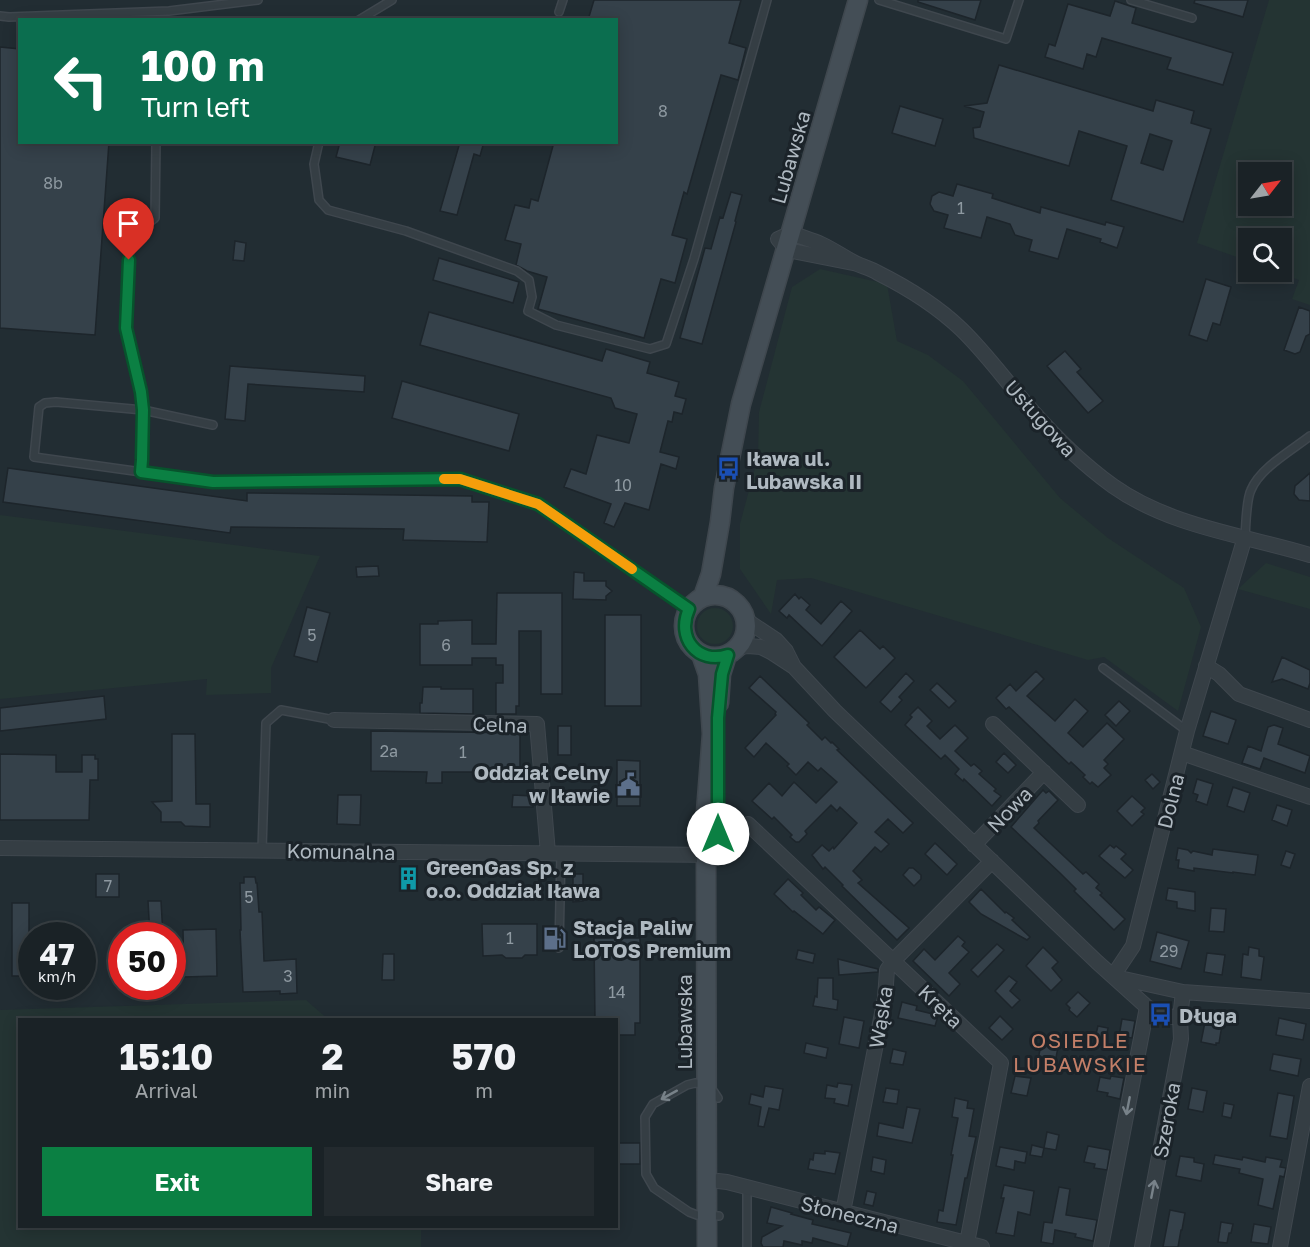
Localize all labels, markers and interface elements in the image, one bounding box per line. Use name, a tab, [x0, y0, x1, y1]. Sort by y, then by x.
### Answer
text: 100 m	[141, 40, 264, 90]
icon: left	[42, 42, 120, 120]
text: Turn left	[141, 91, 250, 123]
house number: 8	[658, 101, 668, 121]
street label: Lubawska	[765, 108, 815, 206]
north arrow	[1238, 162, 1292, 216]
map controls	[1238, 162, 1292, 282]
house number: 8b	[43, 173, 63, 193]
pin	[103, 198, 154, 260]
house number: 1	[957, 198, 965, 218]
icon: arrive	[112, 207, 145, 240]
button: search	[1238, 228, 1292, 282]
street label: Usługowa	[1000, 375, 1082, 461]
place label: Iława ul. Lubawska II	[746, 446, 862, 493]
bus stop icon: Iława ul. Lubawska II	[715, 456, 741, 482]
house number: 10	[614, 475, 632, 495]
house number: 5	[307, 625, 317, 645]
house number: 6	[441, 635, 451, 655]
street label: Celna	[472, 711, 528, 737]
house number: 2a	[380, 741, 398, 761]
house number: 1	[459, 742, 467, 762]
place label: Oddział Celny w Iławie	[474, 760, 610, 807]
public building icon: Oddział Celny w Iławie	[615, 771, 641, 797]
street label: Dolna	[1152, 771, 1188, 831]
street label: Nowa	[982, 781, 1036, 837]
position arrow	[686, 802, 750, 866]
street label: Komunalna	[286, 838, 396, 864]
place label: GreenGas Sp. z o.o. Oddział Iława	[426, 855, 600, 902]
building icon: GreenGas Sp. z o.o. Oddział Iława	[395, 865, 421, 891]
house number: 7	[104, 876, 112, 896]
house number: 5	[244, 887, 254, 907]
place label: Stacja Paliw LOTOS Premium	[573, 915, 731, 962]
speed limit sign: 50	[108, 922, 186, 1000]
fuel station icon: Stacja Paliw LOTOS Premium	[542, 925, 568, 951]
house number: 1	[506, 928, 514, 948]
text: 47	[39, 936, 75, 972]
house number: 29	[1160, 941, 1178, 961]
house number: 3	[283, 966, 293, 986]
text: km/h	[38, 967, 76, 985]
street label: Lubawska	[672, 974, 696, 1070]
street label: Kręta	[914, 979, 968, 1033]
house number: 14	[608, 982, 626, 1002]
street label: Wąska	[863, 984, 897, 1050]
bus stop icon: Długa	[1148, 1002, 1174, 1028]
place label: Długa	[1179, 1003, 1237, 1027]
district label: OSIEDLE LUBAWSKIE	[1013, 1027, 1147, 1077]
text: 15:10	[119, 1035, 213, 1078]
text: 2	[321, 1035, 343, 1078]
text: 570	[452, 1035, 517, 1078]
text: Arrival	[135, 1078, 198, 1102]
text: min	[315, 1078, 350, 1102]
text: m	[475, 1078, 493, 1102]
street label: Szeroka	[1148, 1080, 1184, 1160]
one-way arrow	[661, 1090, 679, 1101]
one-way arrow	[1122, 1096, 1133, 1115]
button: Exit	[42, 1147, 312, 1216]
button: Share	[324, 1147, 594, 1216]
one-way arrow	[1148, 1180, 1159, 1200]
street label: Słoneczna	[799, 1190, 901, 1238]

